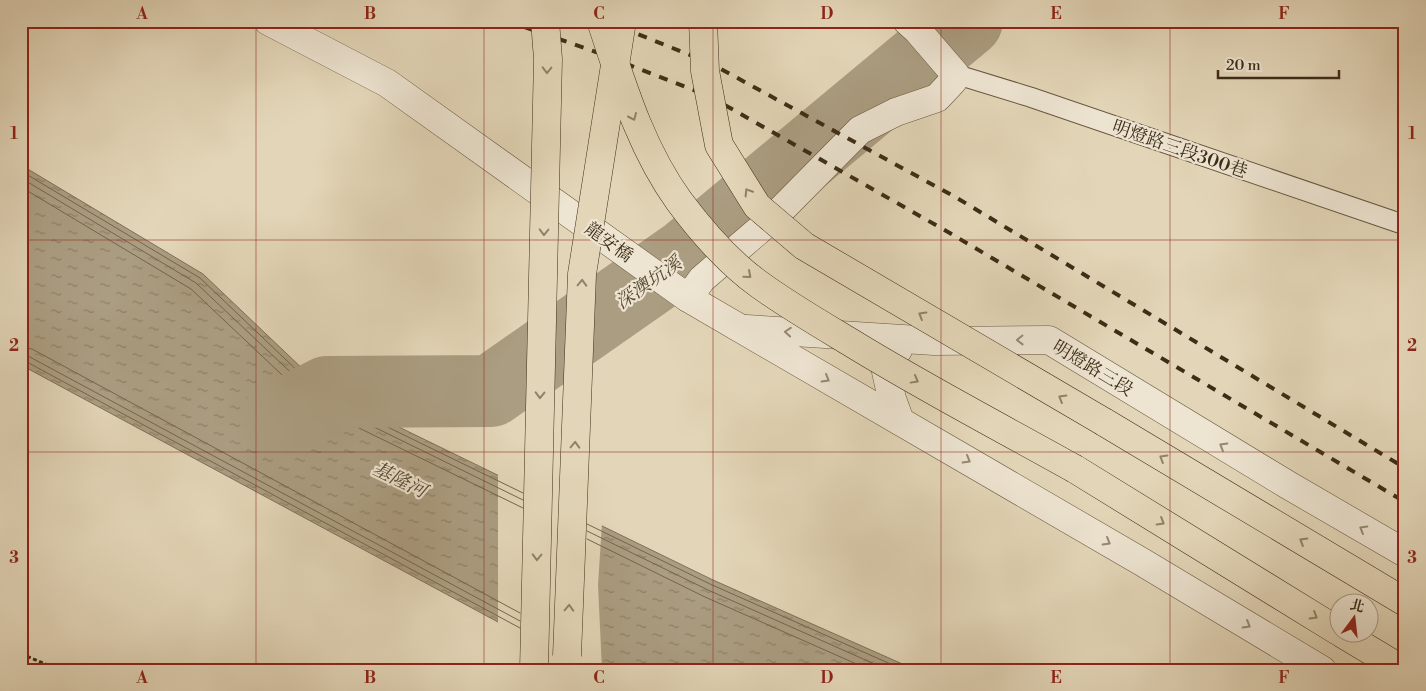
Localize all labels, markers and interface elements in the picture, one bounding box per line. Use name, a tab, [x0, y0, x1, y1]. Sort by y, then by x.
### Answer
text: A	[135, 4, 148, 24]
text: B	[364, 4, 376, 24]
text: C	[593, 4, 605, 24]
text: D	[821, 4, 834, 24]
text: E	[1050, 4, 1062, 24]
text: F	[1278, 4, 1290, 24]
scale bar	[1218, 48, 1340, 80]
text: 20 m	[1226, 56, 1261, 75]
one-way arrow	[542, 66, 553, 74]
one-way arrow	[627, 112, 638, 121]
street label: 明燈路三段300巷	[1109, 116, 1251, 183]
text: 1	[10, 124, 18, 144]
text: 1	[1408, 124, 1416, 144]
one-way arrow	[745, 188, 754, 197]
street label: 龍安橋	[580, 217, 637, 268]
one-way arrow	[539, 229, 549, 237]
water label: 深澳坑溪	[611, 250, 688, 314]
one-way arrow	[743, 269, 752, 278]
one-way arrow	[576, 279, 587, 287]
one-way arrow	[918, 311, 927, 321]
one-way arrow	[783, 326, 791, 337]
one-way arrow	[1016, 335, 1024, 346]
street label: 明燈路三段	[1048, 335, 1137, 401]
text: 2	[9, 336, 19, 356]
text: 2	[1407, 336, 1417, 356]
one-way arrow	[820, 373, 829, 383]
one-way arrow	[910, 374, 919, 384]
one-way arrow	[535, 392, 545, 399]
one-way arrow	[1058, 394, 1067, 404]
one-way arrow	[570, 441, 581, 449]
one-way arrow	[1219, 442, 1228, 452]
one-way arrow	[961, 454, 970, 464]
one-way arrow	[1160, 454, 1169, 464]
water label: 基隆河	[369, 457, 433, 504]
one-way arrow	[1155, 515, 1164, 525]
one-way arrow	[1359, 525, 1368, 535]
one-way arrow	[1102, 535, 1111, 545]
one-way arrow	[1299, 537, 1308, 547]
text: 3	[9, 548, 19, 568]
text: 3	[1407, 548, 1417, 568]
one-way arrow	[531, 554, 542, 562]
north arrow	[1328, 594, 1378, 644]
text: 北	[1348, 596, 1366, 617]
one-way arrow	[564, 603, 574, 611]
one-way arrow	[1309, 609, 1318, 619]
one-way arrow	[1241, 619, 1250, 629]
text: A	[135, 668, 148, 688]
text: B	[364, 668, 376, 688]
text: C	[593, 668, 605, 688]
text: D	[821, 668, 834, 688]
text: E	[1050, 668, 1062, 688]
text: F	[1278, 668, 1290, 688]

